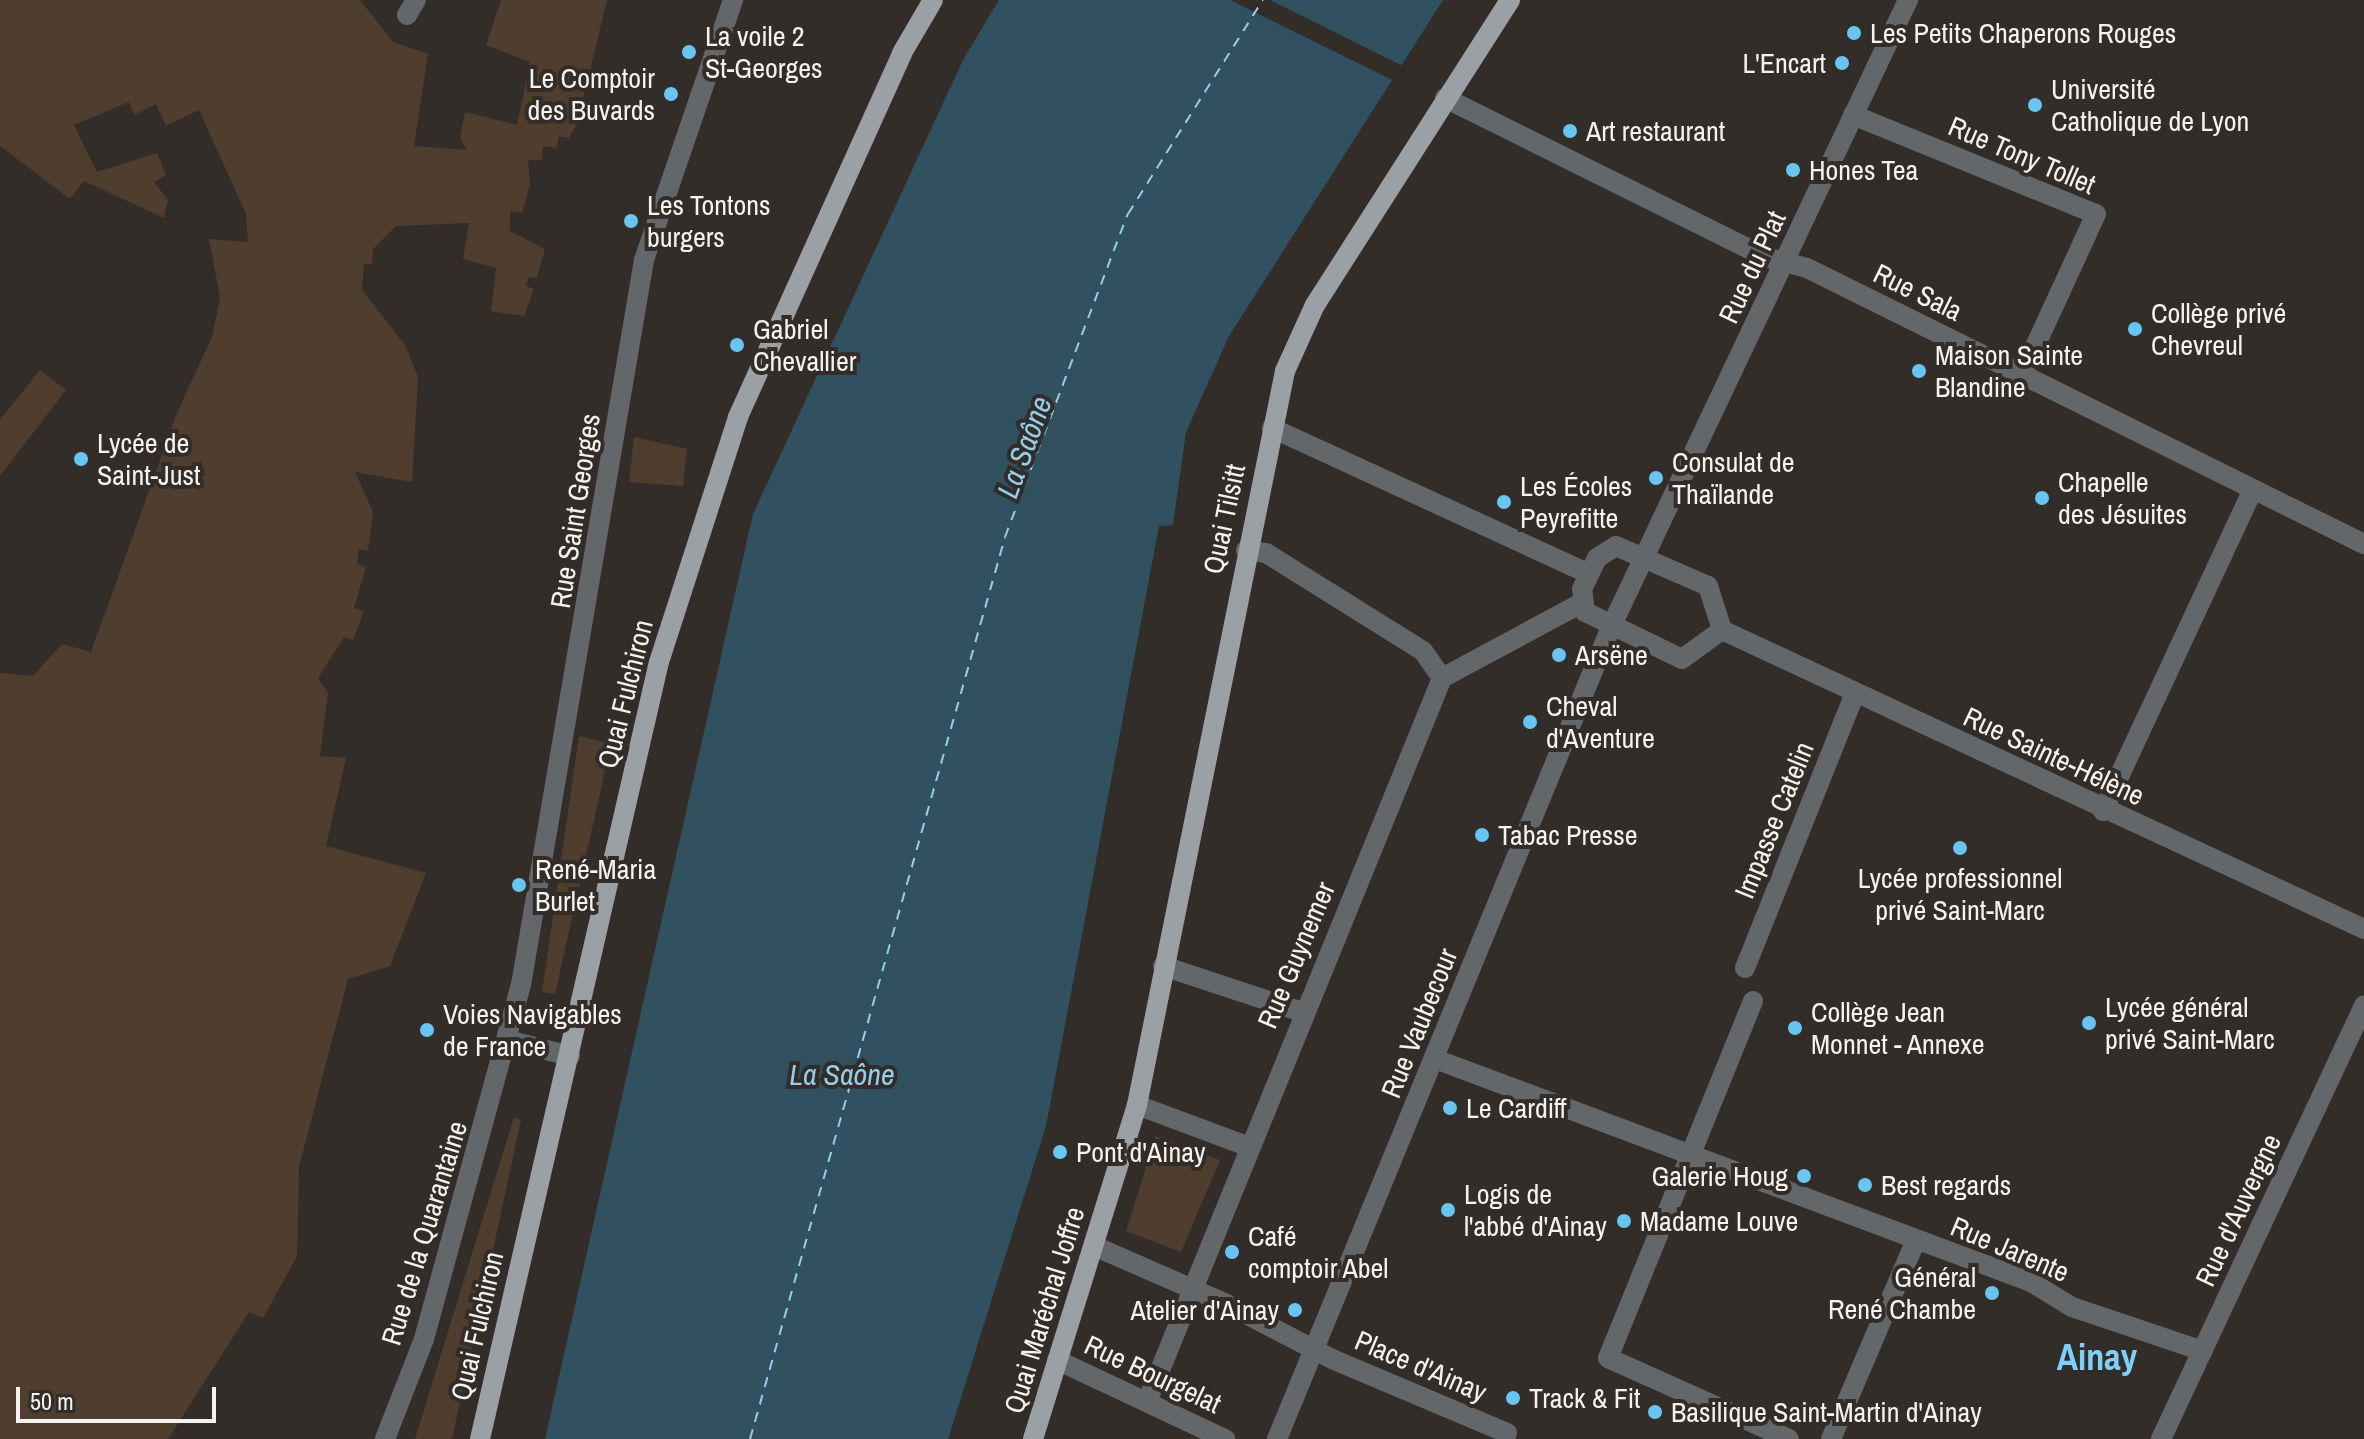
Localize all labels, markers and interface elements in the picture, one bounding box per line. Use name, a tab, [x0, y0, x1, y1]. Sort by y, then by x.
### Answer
place label: Les Petits Chaperons Rouges	[1870, 16, 2176, 50]
place label: La voile 2 St-Georges	[705, 19, 822, 85]
marker: Les Petits Chaperons Rouges	[1845, 24, 1863, 42]
marker: La voile 2 St-Georges	[680, 43, 698, 61]
place label: L'Encart	[1742, 46, 1826, 80]
marker: L'Encart	[1833, 54, 1851, 72]
place label: Le Comptoir des Buvards	[527, 61, 655, 127]
place label: Université Catholique de Lyon	[2051, 72, 2249, 138]
marker: Le Comptoir des Buvards	[662, 85, 680, 103]
marker: Université Catholique de Lyon	[2026, 96, 2044, 114]
street label: Rue Tony Tollet	[1943, 109, 2101, 201]
place label: Art restaurant	[1586, 114, 1725, 148]
marker: Art restaurant	[1561, 122, 1579, 140]
place label: Hones Tea	[1809, 153, 1919, 187]
marker: Hones Tea	[1784, 161, 1802, 179]
place label: Les Tontons burgers	[647, 188, 771, 254]
street label: Rue du Plat	[1711, 206, 1793, 328]
marker: Les Tontons burgers	[622, 212, 640, 230]
street label: Rue Sala	[1868, 256, 1968, 328]
place label: Collège privé Chevreul	[2151, 296, 2286, 362]
place label: Gabriel Chevallier	[753, 312, 856, 378]
marker: Collège privé Chevreul	[2126, 320, 2144, 338]
marker: Gabriel Chevallier	[728, 336, 746, 354]
place label: Maison Sainte Blandine	[1935, 338, 2083, 404]
marker: Maison Sainte Blandine	[1910, 362, 1928, 380]
water label: La Saône	[989, 391, 1059, 503]
street label: Rue Saint Georges	[543, 411, 607, 611]
place label: Lycée de Saint-Just	[97, 426, 200, 492]
place label: Consulat de Thaïlande	[1672, 445, 1795, 511]
marker: Lycée de Saint-Just	[72, 450, 90, 468]
street label: Quai Tilsitt	[1196, 461, 1252, 577]
place label: Chapelle des Jésuites	[2058, 465, 2187, 531]
place label: Les Écoles Peyrefitte	[1520, 469, 1632, 535]
marker: Consulat de Thaïlande	[1647, 469, 1665, 487]
marker: Chapelle des Jésuites	[2033, 489, 2051, 507]
marker: Les Écoles Peyrefitte	[1495, 493, 1513, 511]
street label: Quai Fulchiron	[590, 616, 660, 772]
place label: Arsëne	[1575, 638, 1648, 672]
marker: Arsëne	[1550, 646, 1568, 664]
place label: Cheval d'Aventure	[1546, 689, 1655, 755]
street label: Rue Sainte-Hélène	[1958, 700, 2150, 812]
marker: Cheval d'Aventure	[1521, 713, 1539, 731]
street label: Impasse Catelin	[1727, 737, 1821, 903]
place label: Tabac Presse	[1498, 818, 1638, 852]
marker: Tabac Presse	[1473, 826, 1491, 844]
marker: Lycée professionnel privé Saint-Marc	[1951, 839, 1969, 857]
place label: René-Maria Burlet	[535, 852, 656, 918]
place label: Lycée professionnel privé Saint-Marc	[1858, 861, 2062, 927]
marker: René-Maria Burlet	[510, 876, 528, 894]
street label: Rue Guynemer	[1250, 877, 1342, 1033]
street label: Rue Vaubecour	[1374, 944, 1464, 1102]
place label: Lycée général privé Saint-Marc	[2105, 990, 2275, 1056]
place label: Collège Jean Monnet - Annexe	[1811, 995, 1986, 1061]
place label: Voies Navigables de France	[443, 997, 622, 1063]
marker: Lycée général privé Saint-Marc	[2080, 1014, 2098, 1032]
marker: Collège Jean Monnet - Annexe	[1786, 1019, 1804, 1037]
marker: Voies Navigables de France	[418, 1021, 436, 1039]
water label: La Saône	[789, 1056, 895, 1092]
place label: Le Cardiff	[1466, 1091, 1566, 1125]
marker: Le Cardiff	[1441, 1099, 1459, 1117]
street label: Rue de la Quarantaine	[374, 1117, 474, 1349]
street label: Rue d'Auvergne	[2188, 1129, 2288, 1291]
place label: Pont d'Ainay	[1076, 1135, 1205, 1169]
marker: Pont d'Ainay	[1051, 1143, 1069, 1161]
place label: Galerie Houg	[1651, 1159, 1788, 1193]
marker: Galerie Houg	[1795, 1167, 1813, 1185]
place label: Best regards	[1881, 1168, 2011, 1202]
marker: Best regards	[1856, 1176, 1874, 1194]
place label: Logis de l'abbé d'Ainay	[1464, 1177, 1607, 1243]
marker: Logis de l'abbé d'Ainay	[1439, 1201, 1457, 1219]
street label: Quai Maréchal Joffre	[997, 1203, 1091, 1417]
place label: Madame Louve	[1640, 1204, 1798, 1238]
street label: Rue Jarente	[1946, 1209, 2074, 1289]
marker: Madame Louve	[1615, 1212, 1633, 1230]
place label: Café comptoir Abel	[1248, 1219, 1390, 1285]
marker: Café comptoir Abel	[1223, 1243, 1241, 1261]
street label: Quai Fulchiron	[444, 1248, 510, 1404]
place label: Général René Chambe	[1828, 1260, 1976, 1326]
marker: Général René Chambe	[1983, 1284, 2001, 1302]
place label: Atelier d'Ainay	[1130, 1293, 1279, 1327]
marker: Atelier d'Ainay	[1286, 1301, 1304, 1319]
street label: Place d'Ainay	[1350, 1323, 1492, 1409]
street label: Rue Bourgelat	[1079, 1328, 1227, 1420]
district label: Ainay	[2057, 1336, 2137, 1380]
scale bar	[20, 1371, 220, 1421]
place label: Track & Fit	[1529, 1381, 1640, 1415]
text: 50 m	[30, 1385, 74, 1417]
marker: Track & Fit	[1504, 1389, 1522, 1407]
place label: Basilique Saint-Martin d'Ainay	[1671, 1395, 1982, 1429]
marker: Basilique Saint-Martin d'Ainay	[1646, 1403, 1664, 1421]

